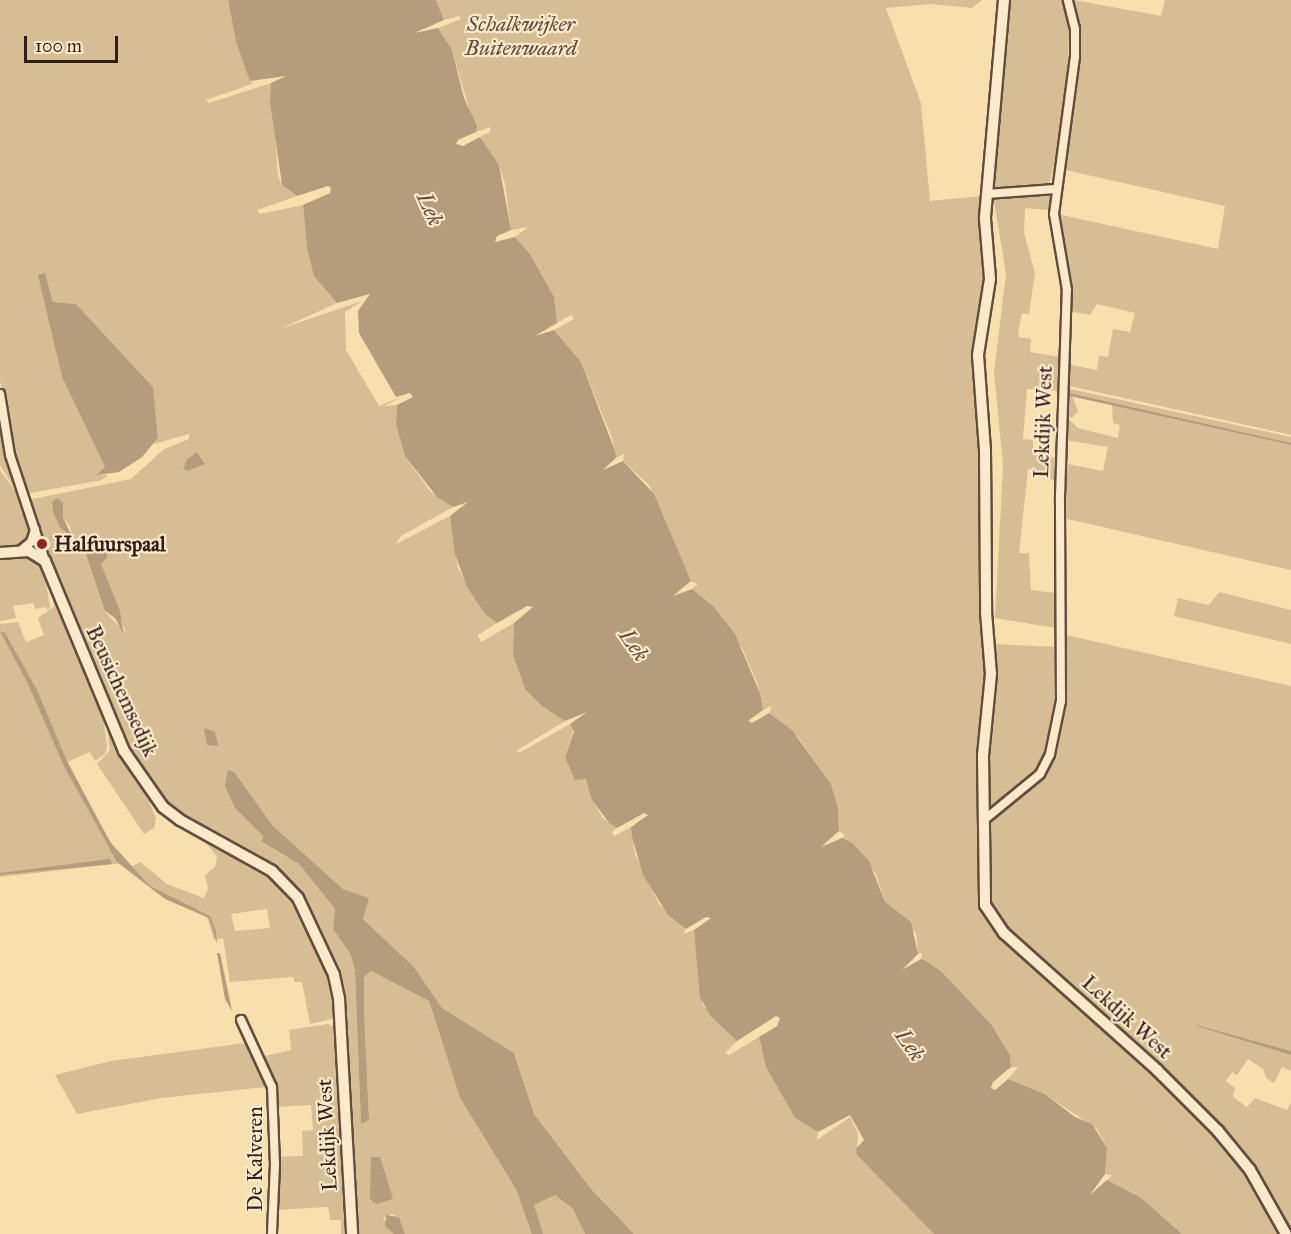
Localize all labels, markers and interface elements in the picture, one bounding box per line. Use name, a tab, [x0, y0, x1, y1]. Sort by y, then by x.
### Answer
park label: Schalkwijker Buitenwaard	[465, 11, 577, 61]
scale bar	[27, 24, 122, 62]
text: 100 m	[35, 35, 82, 57]
water label: Lek	[411, 188, 449, 230]
street label: Lekdijk West	[1028, 365, 1058, 479]
place label: Halfuurspaal	[54, 531, 166, 557]
marker: Halfuurspaal	[35, 537, 49, 551]
street label: Beusichemsedijk	[81, 622, 163, 760]
water label: Lek	[613, 624, 655, 666]
street label: Lekdijk West	[1077, 970, 1177, 1064]
water label: Lek	[889, 1024, 931, 1066]
street label: Lekdijk West	[311, 1078, 343, 1192]
street label: De Kalveren	[242, 1106, 268, 1212]

